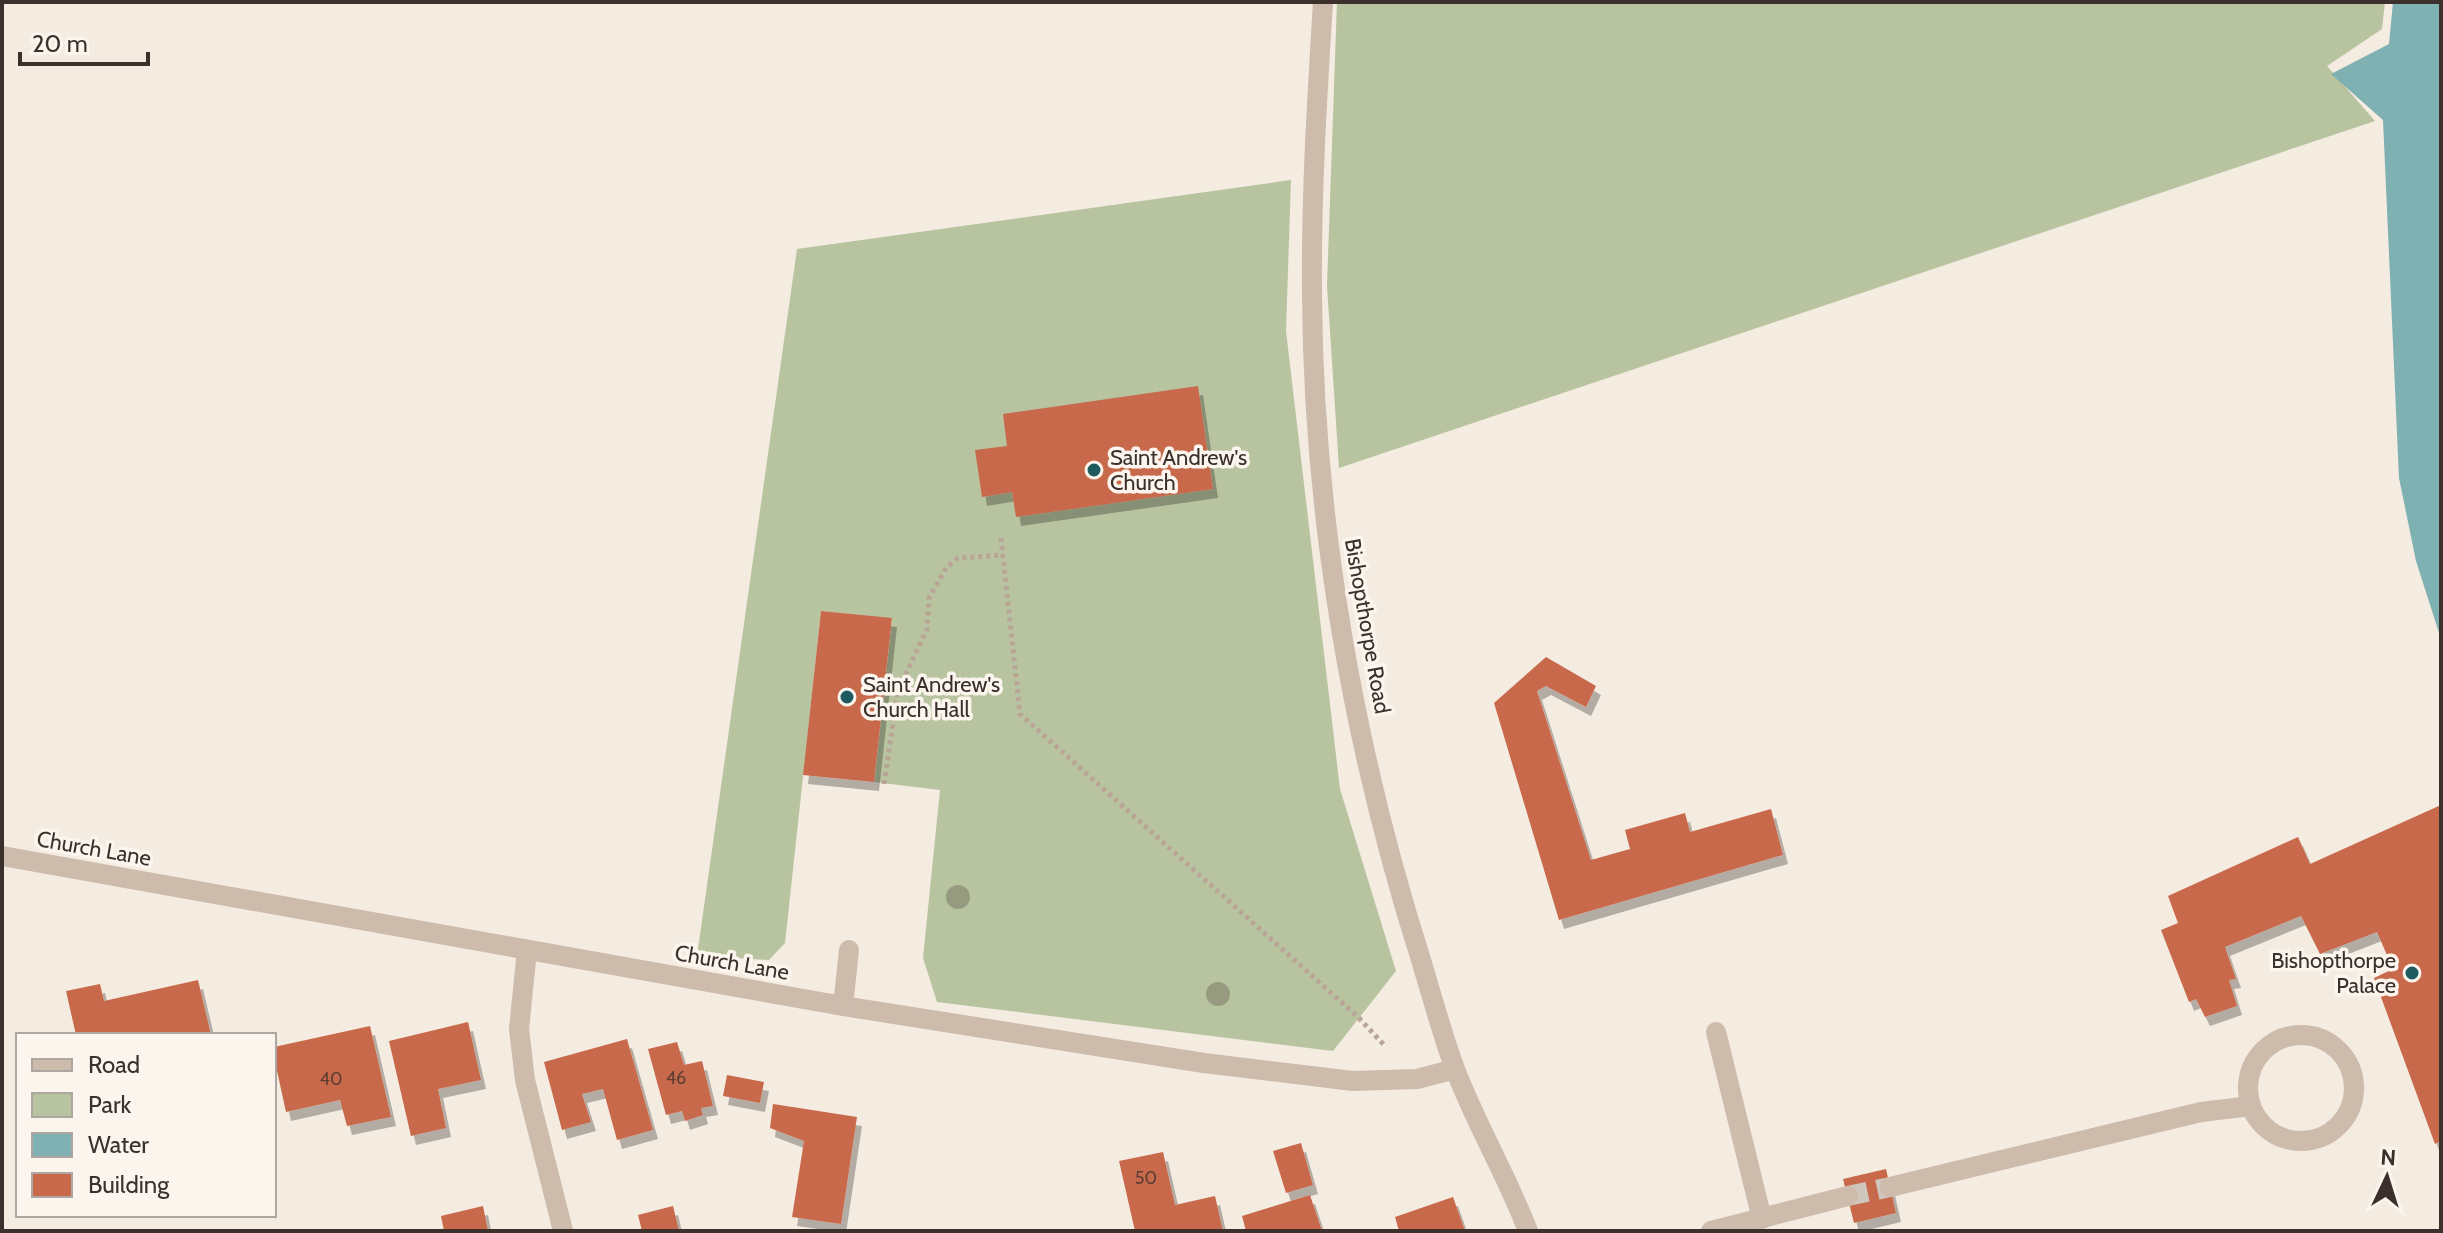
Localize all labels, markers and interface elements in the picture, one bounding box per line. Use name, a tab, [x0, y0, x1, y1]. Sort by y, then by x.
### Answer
scale bar	[20, 16, 148, 66]
text: 20 m	[32, 29, 88, 58]
place label: Saint Andrew's Church	[1110, 444, 1247, 496]
marker: Saint Andrew's Church	[1085, 461, 1103, 479]
street label: Bishopthorpe Road	[1339, 536, 1396, 716]
place label: Saint Andrew's Church Hall	[863, 671, 1000, 723]
marker: Saint Andrew's Church Hall	[838, 688, 856, 706]
street label: Church Lane	[35, 825, 153, 872]
street label: Church Lane	[673, 939, 791, 986]
place label: Bishopthorpe Palace	[2271, 947, 2396, 999]
marker: Bishopthorpe Palace	[2403, 964, 2421, 982]
legend	[16, 1033, 276, 1217]
text: Road	[88, 1050, 140, 1079]
house number: 46	[666, 1067, 686, 1089]
house number: 40	[320, 1068, 342, 1090]
text: Park	[88, 1090, 131, 1119]
text: Water	[88, 1130, 149, 1159]
north arrow	[2347, 1137, 2427, 1217]
text: N	[2380, 1144, 2397, 1172]
house number: 50	[1135, 1167, 1157, 1189]
text: Building	[88, 1170, 170, 1199]

